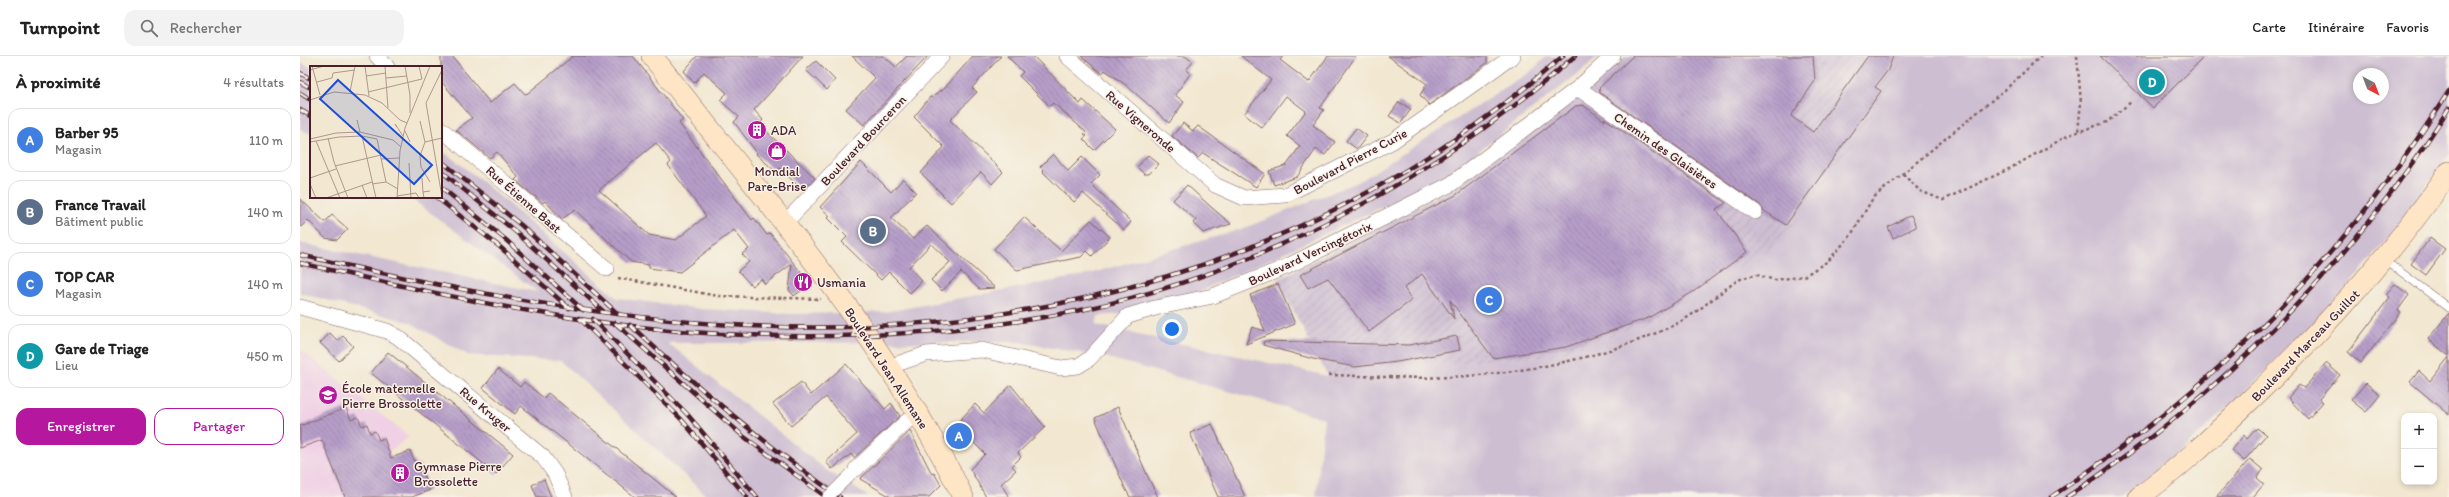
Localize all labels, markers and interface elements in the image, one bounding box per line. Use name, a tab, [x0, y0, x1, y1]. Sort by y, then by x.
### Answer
search box	[124, 10, 404, 46]
text: Turnpoint	[20, 16, 100, 39]
icon: search	[138, 17, 160, 39]
text: Rechercher	[170, 19, 242, 37]
text: Carte	[2252, 19, 2286, 36]
text: Itinéraire	[2308, 19, 2364, 36]
text: Favoris	[2386, 19, 2429, 36]
inset map	[310, 66, 442, 198]
pin: D	[2139, 67, 2165, 97]
north arrow	[2353, 68, 2389, 104]
text: À proximité	[16, 72, 101, 92]
text: 4 résultats	[223, 75, 284, 90]
street label: Rue Vigneronde	[1103, 87, 1179, 156]
street label: Boulevard Bourceron	[818, 92, 909, 189]
street label: Chemin des Glaisières	[1611, 109, 1720, 192]
building icon: ADA	[746, 119, 768, 141]
place label: ADA	[771, 123, 797, 138]
text: Barber 95	[55, 124, 118, 142]
street label: Boulevard Pierre Curie	[1291, 125, 1410, 198]
text: A	[26, 133, 34, 148]
text: 110 m	[249, 133, 283, 148]
shop icon: Mondial Pare-Brise	[766, 140, 788, 162]
text: Magasin	[55, 142, 102, 157]
street label: Rue Étienne Bast	[483, 163, 565, 236]
place label: Mondial Pare-Brise	[748, 164, 806, 194]
text: France Travail	[55, 196, 146, 214]
text: B	[26, 205, 34, 220]
text: 140 m	[247, 205, 283, 220]
text: Bâtiment public	[55, 214, 144, 229]
pin: B	[860, 216, 886, 246]
street label: Boulevard Vercingétorix	[1246, 218, 1374, 289]
text: TOP CAR	[55, 268, 114, 286]
restaurant icon: Usmania	[792, 271, 814, 293]
place label: Usmania	[817, 275, 866, 290]
text: C	[26, 277, 34, 292]
text: 140 m	[247, 277, 283, 292]
pin: C	[1476, 285, 1502, 315]
text: Magasin	[55, 286, 102, 301]
street label: Boulevard Marceau Guillot	[2248, 286, 2363, 404]
street label: Boulevard Jean Allemane	[842, 305, 931, 432]
your location	[1162, 319, 1182, 339]
text: Gare de Triage	[55, 340, 149, 358]
text: D	[26, 349, 34, 364]
text: 450 m	[246, 349, 283, 364]
text: Lieu	[55, 358, 78, 373]
place label: École maternelle Pierre Brossolette	[342, 381, 442, 411]
school or university icon: École maternelle Pierre Brossolette	[317, 384, 339, 406]
street label: Rue Kruger	[457, 384, 515, 436]
button: Enregistrer	[16, 408, 146, 445]
button: Partager	[154, 408, 284, 445]
map controls	[2401, 413, 2437, 485]
button: +	[2401, 413, 2437, 449]
pin: A	[946, 421, 972, 451]
button: −	[2401, 449, 2437, 485]
place label: Gymnase Pierre Brossolette	[414, 459, 502, 489]
building icon: Gymnase Pierre Brossolette	[389, 462, 411, 484]

